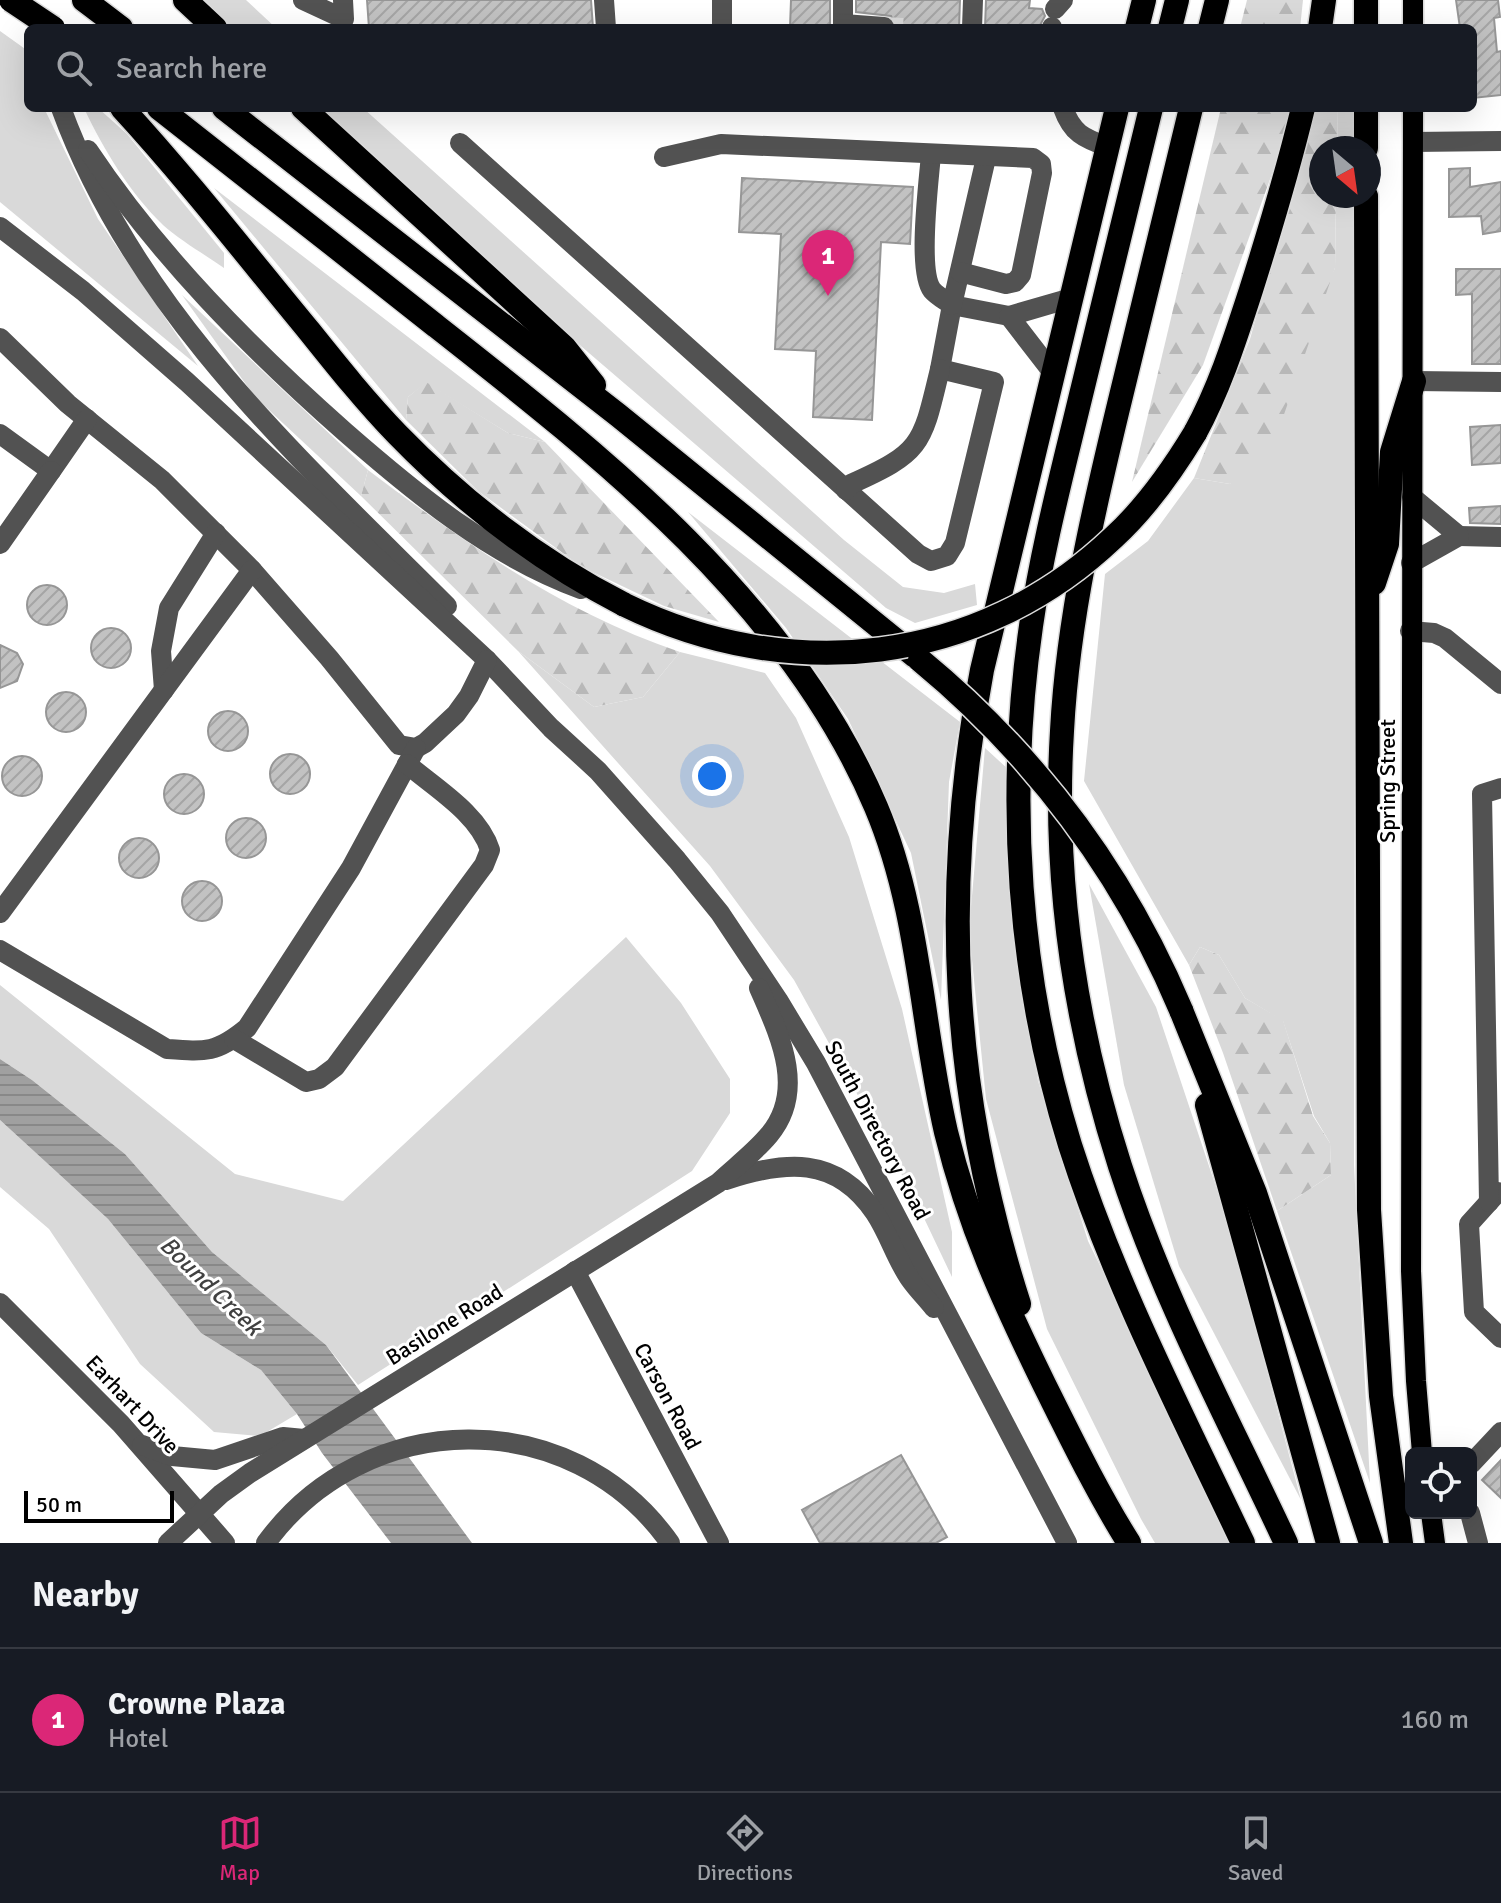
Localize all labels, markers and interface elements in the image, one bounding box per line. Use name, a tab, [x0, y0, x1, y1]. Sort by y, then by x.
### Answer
search box	[24, 24, 1477, 112]
icon: search	[52, 46, 96, 90]
text: Search here	[116, 50, 267, 87]
north arrow	[1309, 136, 1381, 208]
pin: 1	[802, 230, 854, 296]
street label: Spring Street	[1374, 719, 1401, 843]
your location	[692, 756, 732, 796]
street label: South Directory Road	[819, 1036, 936, 1225]
water label: Bound Creek	[154, 1230, 270, 1343]
street label: Basilone Road	[381, 1278, 508, 1371]
street label: Carson Road	[628, 1338, 707, 1454]
street label: Earhart Drive	[80, 1349, 185, 1459]
map controls	[1405, 1447, 1477, 1519]
button: locate	[1405, 1447, 1477, 1519]
scale bar	[24, 1487, 174, 1523]
text: 50 m	[36, 1491, 82, 1518]
text: Nearby	[32, 1574, 139, 1616]
text: Crowne Plaza	[108, 1686, 286, 1723]
text: 1	[51, 1704, 65, 1736]
text: 160 m	[1400, 1704, 1469, 1736]
text: Hotel	[108, 1723, 168, 1755]
tab: Map	[218, 1811, 262, 1886]
tab: Directions	[697, 1811, 793, 1886]
tab: Saved	[1228, 1811, 1283, 1886]

